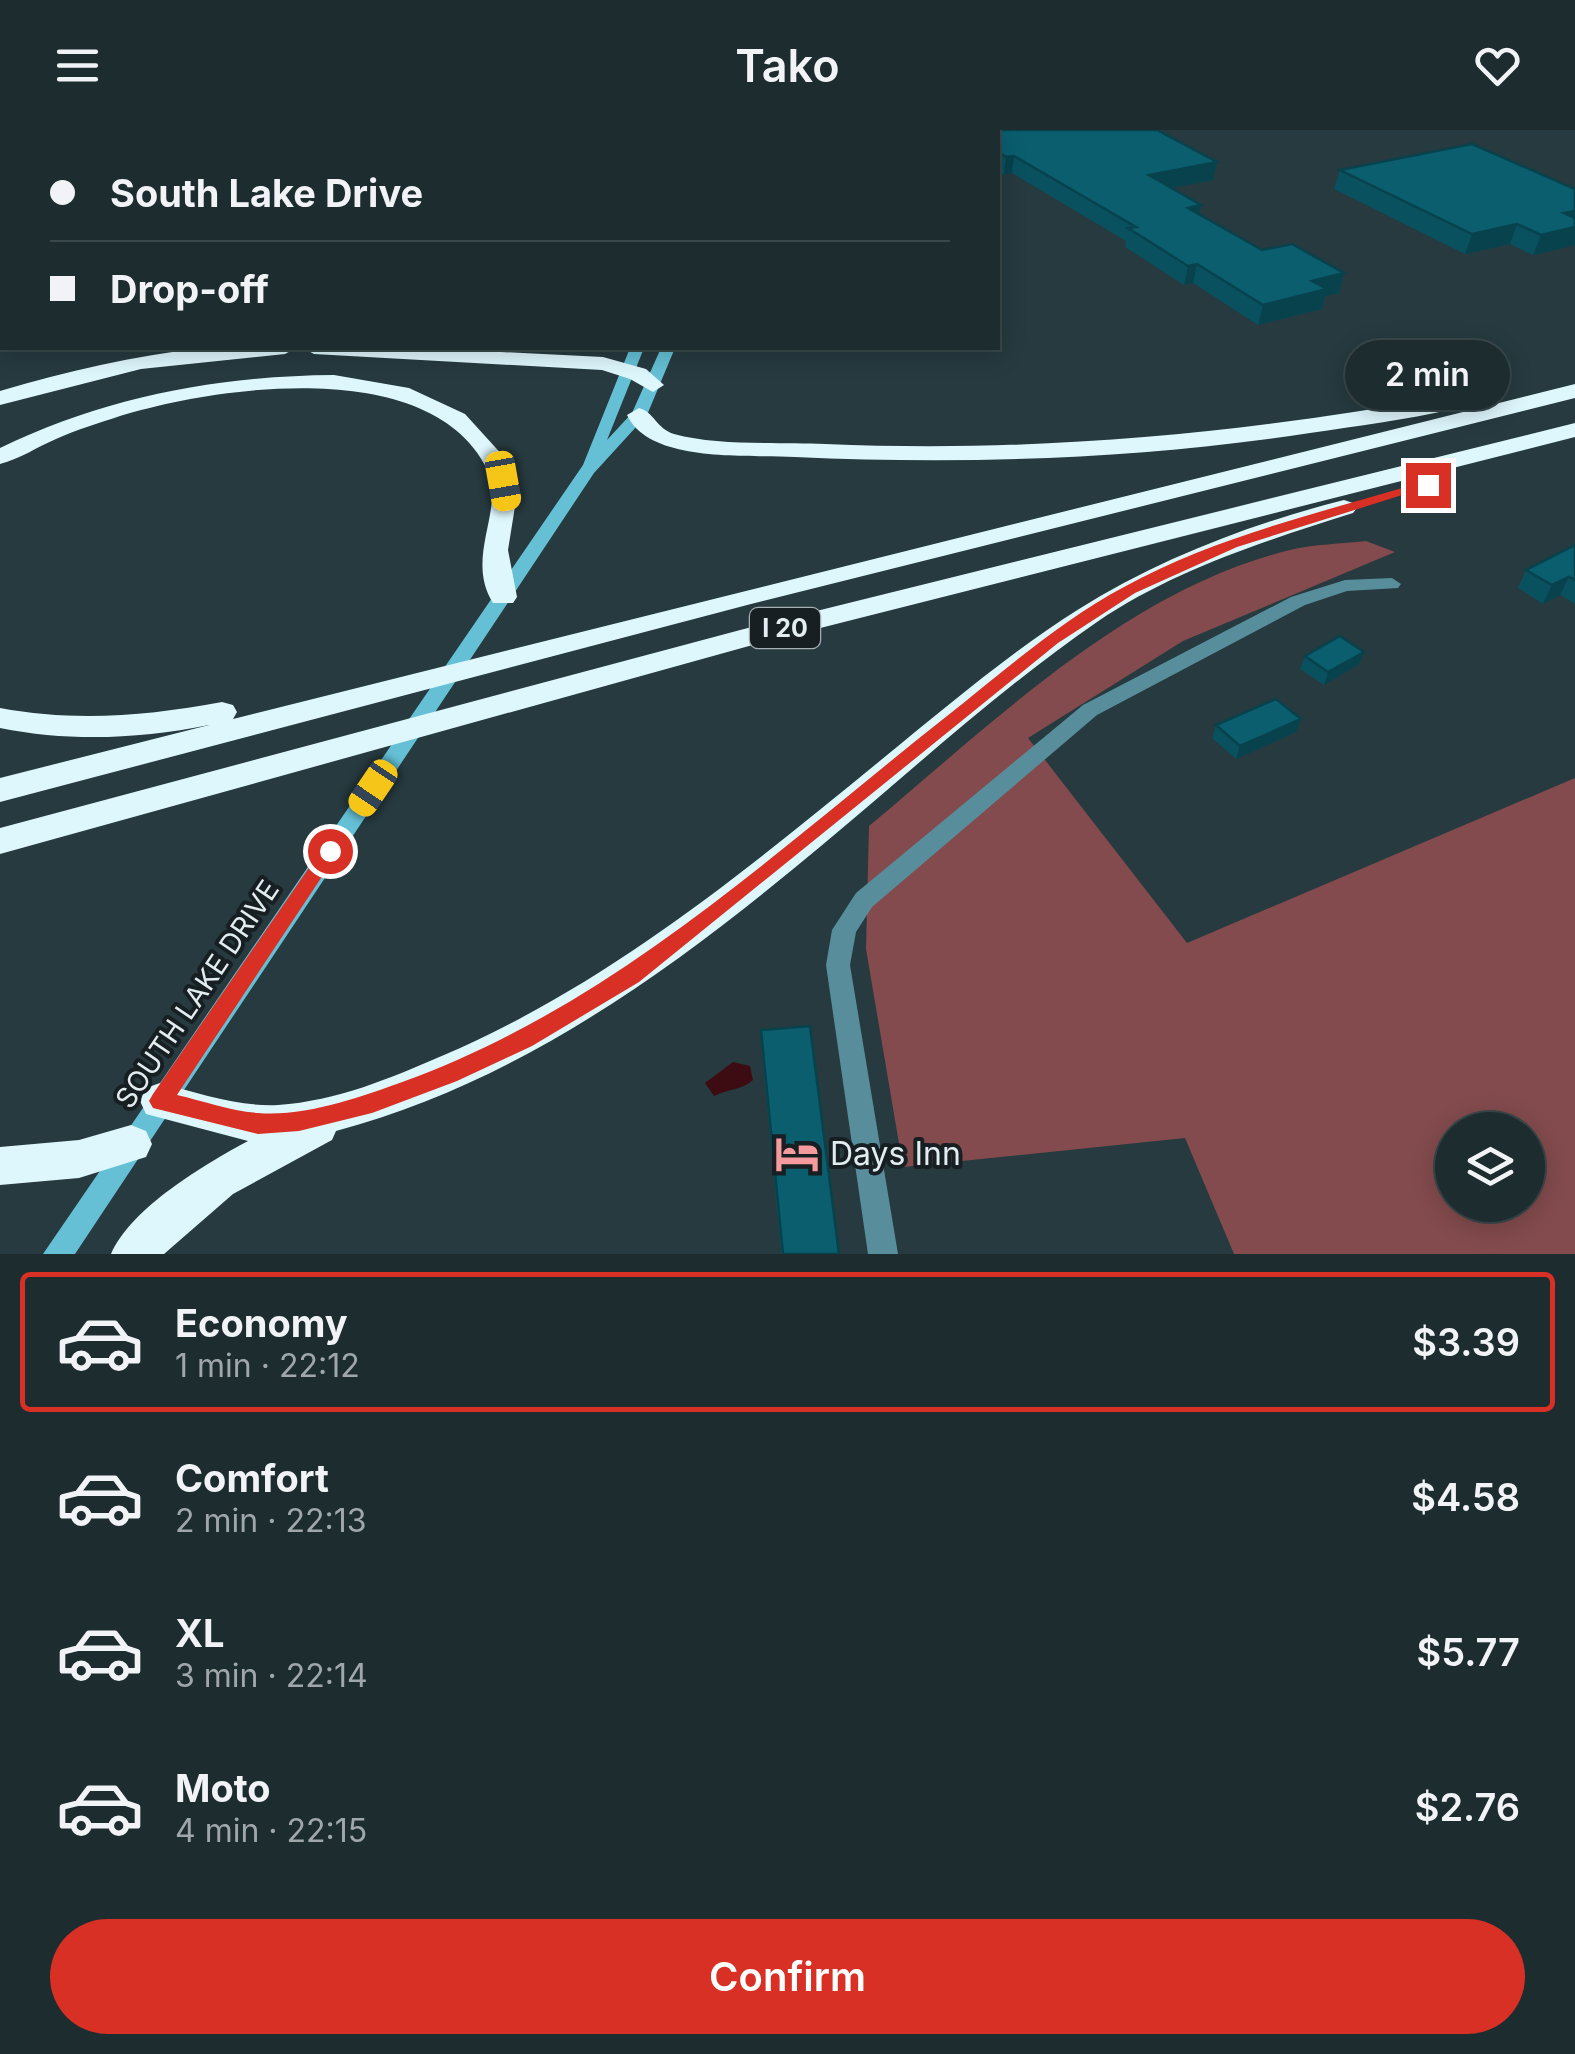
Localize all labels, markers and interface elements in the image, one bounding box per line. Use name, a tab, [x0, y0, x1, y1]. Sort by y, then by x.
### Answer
icon: menu	[50, 38, 105, 93]
text: Tako	[735, 38, 840, 93]
icon: heart	[1470, 38, 1525, 93]
text: South Lake Drive	[110, 170, 423, 216]
text: Drop-off	[110, 266, 269, 312]
callout: 2 min	[1346, 340, 1510, 410]
text: 2 min	[1385, 355, 1470, 394]
car	[483, 449, 523, 513]
route end	[1406, 463, 1451, 508]
road number: I 20	[750, 608, 820, 648]
car	[344, 755, 402, 821]
route start	[308, 829, 353, 874]
street label: SOUTH LAKE DRIVE	[108, 874, 286, 1114]
map controls	[1435, 1112, 1545, 1222]
button: layers	[1435, 1112, 1545, 1222]
hotel icon: Days Inn	[773, 1130, 821, 1178]
place label: Days Inn	[830, 1134, 961, 1173]
icon: car	[55, 1297, 145, 1387]
text: Economy	[175, 1300, 348, 1346]
text: $3.39	[1412, 1319, 1520, 1365]
text: 1 min · 22:12	[175, 1346, 360, 1385]
icon: car	[55, 1452, 145, 1542]
text: Comfort	[175, 1455, 329, 1501]
text: $4.58	[1411, 1474, 1520, 1520]
text: 2 min · 22:13	[175, 1501, 366, 1540]
icon: car	[55, 1607, 145, 1697]
text: XL	[175, 1610, 225, 1656]
text: $5.77	[1416, 1629, 1520, 1675]
text: 3 min · 22:14	[175, 1656, 368, 1695]
icon: car	[55, 1762, 145, 1852]
text: Moto	[175, 1765, 271, 1811]
text: $2.76	[1415, 1784, 1520, 1830]
text: 4 min · 22:15	[175, 1811, 367, 1850]
button: Confirm	[50, 1919, 1525, 2034]

